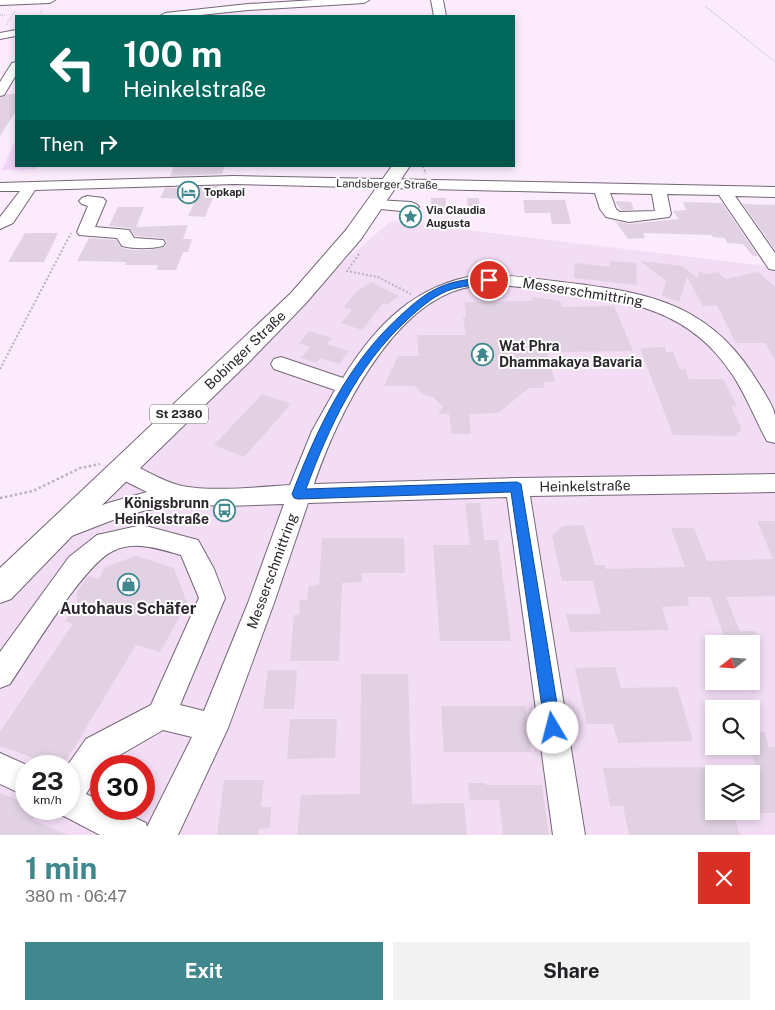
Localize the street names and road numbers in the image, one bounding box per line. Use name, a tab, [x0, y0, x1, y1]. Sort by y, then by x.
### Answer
street label: Landsberger Straße	[336, 177, 438, 191]
street label: Messerschmittring	[522, 275, 645, 309]
street label: Bobinger Straße	[201, 307, 289, 393]
road number: St 2380	[150, 404, 208, 424]
street label: Heinkelstraße	[539, 477, 631, 495]
street label: Messerschmittring	[244, 511, 300, 631]

